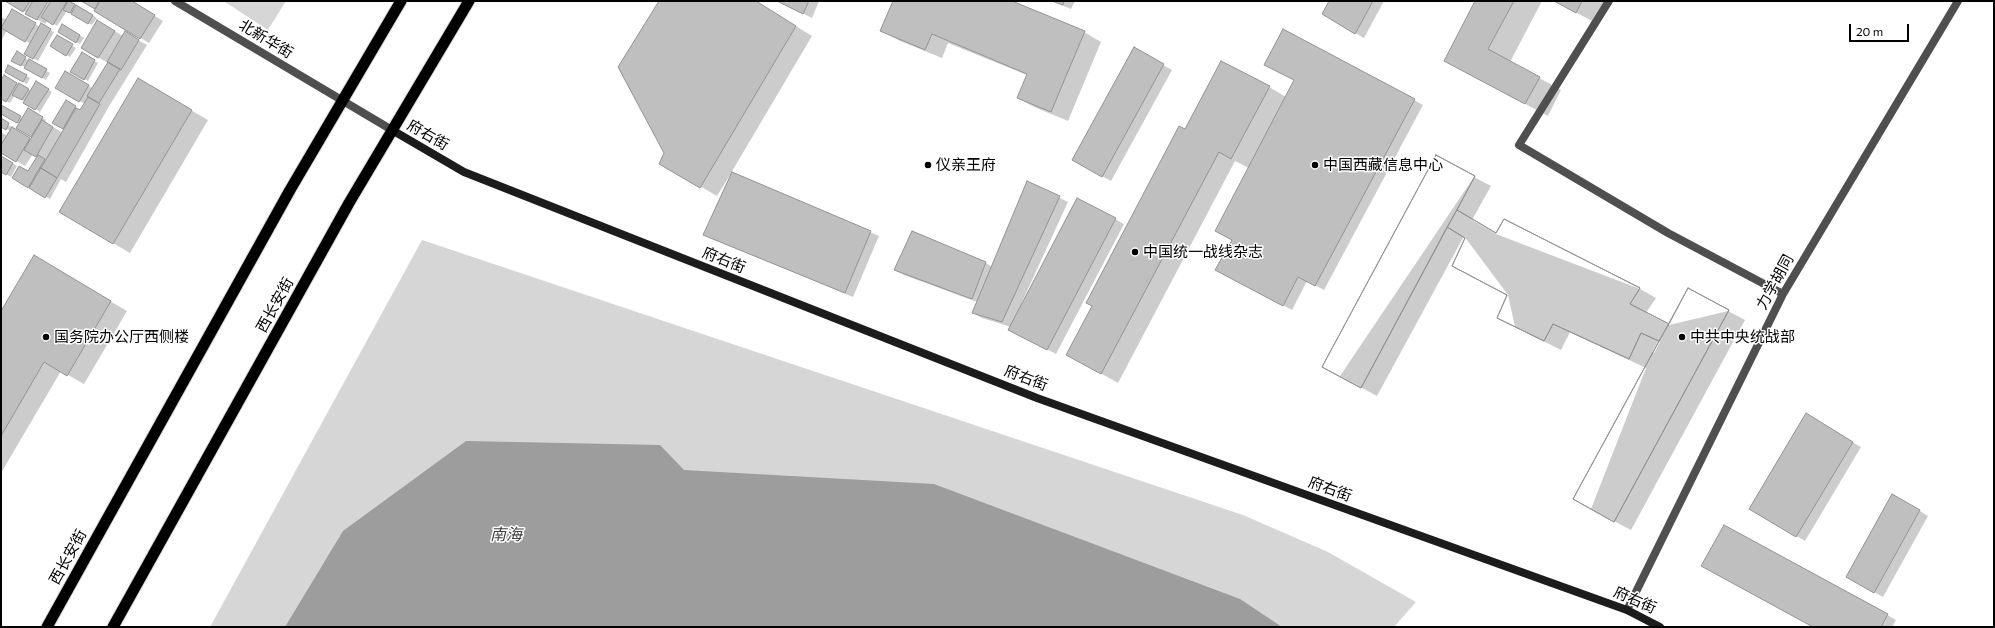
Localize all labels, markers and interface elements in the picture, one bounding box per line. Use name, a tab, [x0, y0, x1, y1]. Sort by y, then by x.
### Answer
street label: 北新华街	[236, 16, 296, 62]
scale bar	[1851, 16, 1911, 42]
text: 20 m	[1856, 24, 1883, 38]
street label: 府右街	[404, 116, 452, 154]
place label: 仪亲王府	[936, 156, 996, 174]
place label: 中国西藏信息中心	[1323, 156, 1443, 174]
marker: 仪亲王府	[923, 160, 933, 170]
marker: 中国西藏信息中心	[1310, 160, 1320, 170]
street label: 府右街	[700, 243, 748, 277]
place label: 中国统一战线杂志	[1143, 243, 1263, 261]
marker: 中国统一战线杂志	[1130, 247, 1140, 257]
street label: 力学胡同	[1753, 251, 1797, 313]
street label: 西长安街	[253, 274, 297, 336]
place label: 国务院办公厅西侧楼	[54, 328, 189, 346]
place label: 中共中央统战部	[1690, 328, 1795, 346]
marker: 国务院办公厅西侧楼	[41, 332, 51, 342]
marker: 中共中央统战部	[1677, 332, 1687, 342]
street label: 府右街	[1002, 362, 1050, 394]
street label: 府右街	[1306, 473, 1354, 505]
water label: 南海	[490, 525, 522, 545]
street label: 西长安街	[46, 526, 90, 588]
street label: 府右街	[1611, 583, 1659, 617]

